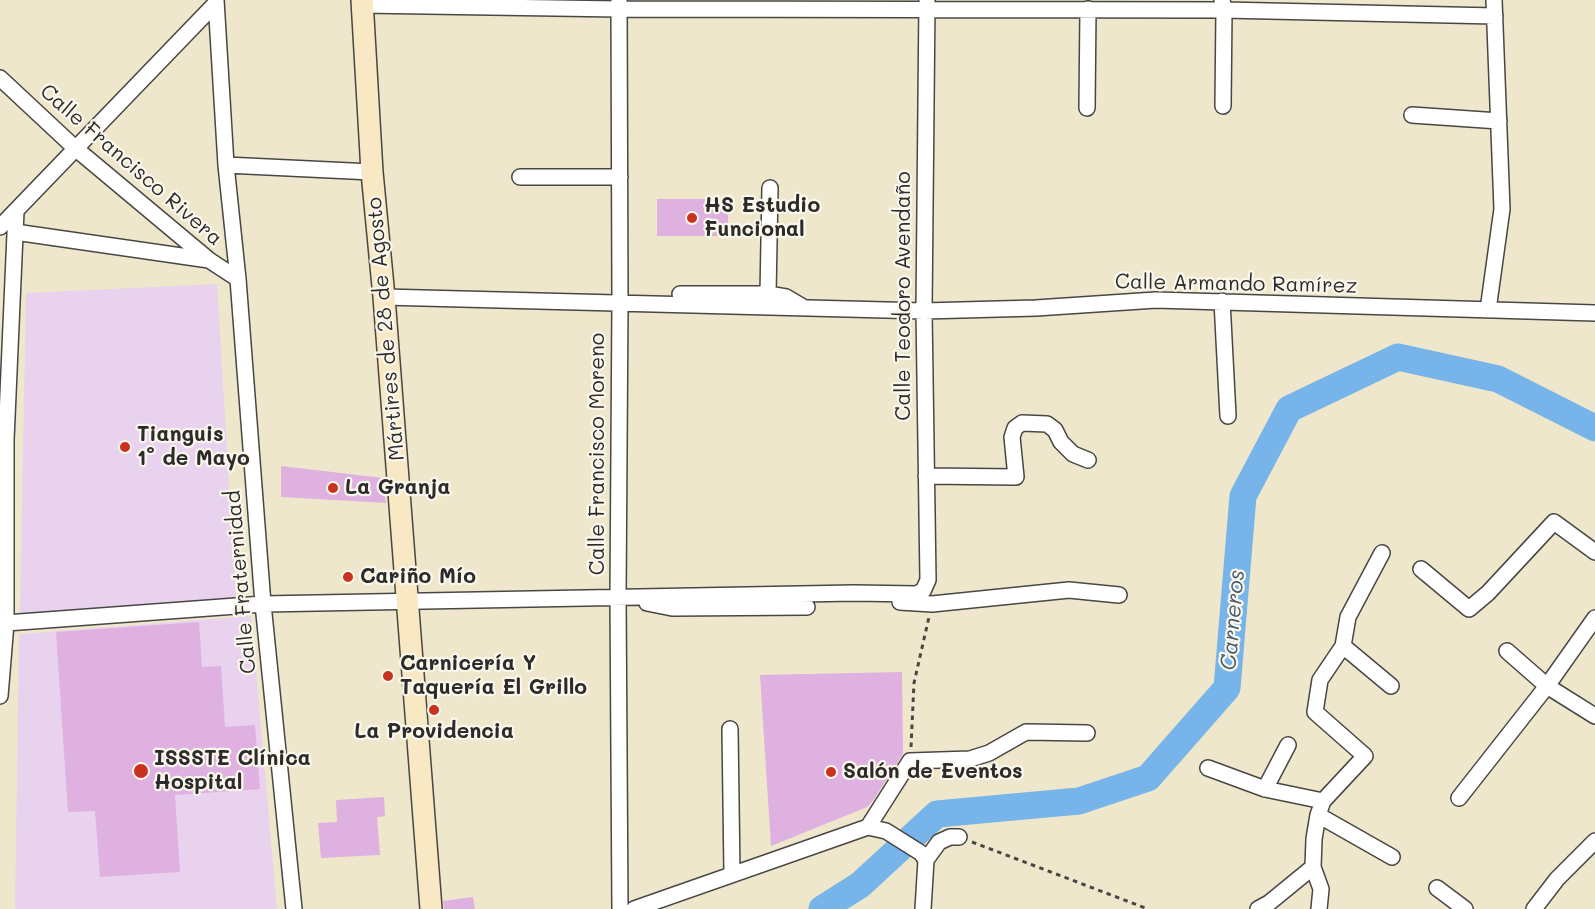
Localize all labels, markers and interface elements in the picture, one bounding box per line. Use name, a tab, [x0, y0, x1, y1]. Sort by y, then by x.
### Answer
street label: Calle Francisco Rivera	[35, 79, 227, 251]
street label: Calle Teodoro Avendaño	[891, 171, 917, 421]
place label: HS Estudio Funcional	[704, 193, 820, 243]
street label: Mártires de 28 de Agosto	[362, 196, 410, 462]
marker: HS Estudio Funcional	[685, 211, 699, 225]
street label: Calle Armando Ramírez	[1115, 269, 1357, 299]
street label: Calle Francisco Moreno	[585, 333, 611, 575]
place label: Tianguis 1° de Mayo	[137, 422, 250, 472]
marker: Tianguis 1° de Mayo	[118, 440, 132, 454]
place label: La Granja	[345, 475, 450, 501]
marker: La Granja	[326, 481, 340, 495]
street label: Calle Fraternidad	[220, 489, 262, 675]
place label: Cariño Mío	[360, 564, 476, 590]
water label: Carneros	[1215, 569, 1251, 671]
marker: Cariño Mío	[341, 570, 355, 584]
place label: Carnicería Y Taquería El Grillo	[400, 651, 587, 701]
marker: Carnicería Y Taquería El Grillo	[381, 669, 395, 683]
marker: La Providencia	[427, 703, 441, 717]
place label: La Providencia	[354, 719, 514, 745]
place label: ISSSTE Clínica Hospital	[154, 746, 311, 796]
place label: Salón de Eventos	[843, 759, 1022, 785]
marker: ISSSTE Clínica Hospital	[132, 762, 150, 780]
marker: Salón de Eventos	[824, 765, 838, 779]

